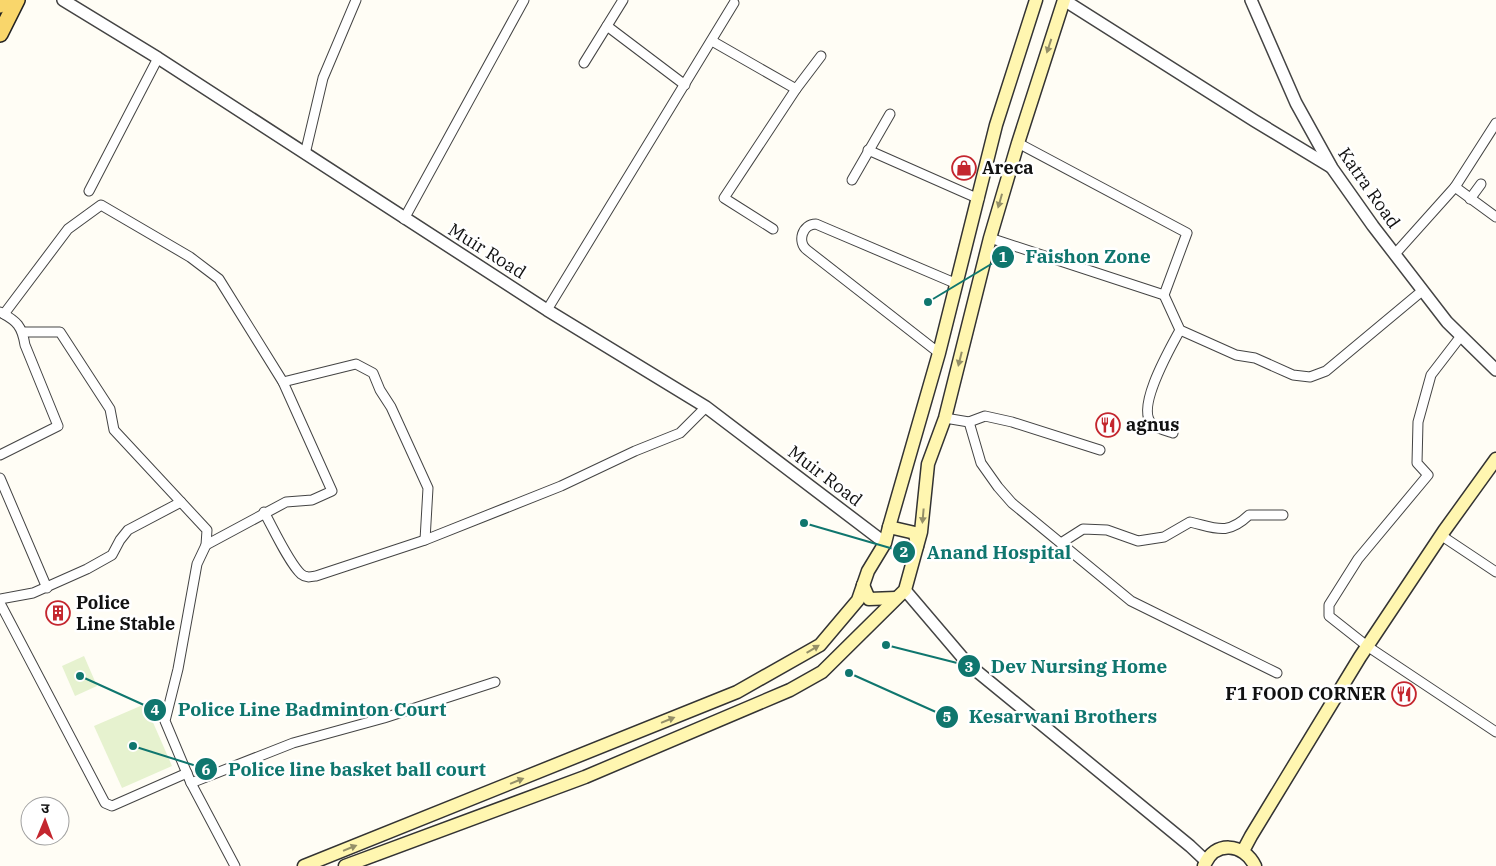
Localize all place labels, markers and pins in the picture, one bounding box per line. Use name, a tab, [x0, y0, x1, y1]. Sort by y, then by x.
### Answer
shop icon: Areca	[951, 155, 977, 181]
place label: Areca	[982, 156, 1034, 179]
callout: Faishon Zone	[990, 240, 1160, 274]
restaurant icon: agnus	[1095, 412, 1121, 438]
place label: agnus	[1126, 413, 1179, 436]
callout: Anand Hospital	[891, 535, 1081, 569]
place label: Police Line Stable	[76, 591, 175, 635]
building icon: Police Line Stable	[45, 600, 71, 626]
callout: Dev Nursing Home	[956, 649, 1177, 683]
restaurant icon: F1 FOOD CORNER	[1391, 681, 1417, 707]
place label: F1 FOOD CORNER	[1225, 682, 1386, 705]
callout: Police Line Badminton Court	[143, 693, 456, 727]
callout: Kesarwani Brothers	[934, 700, 1168, 734]
callout: Police line basket ball court	[193, 752, 496, 786]

